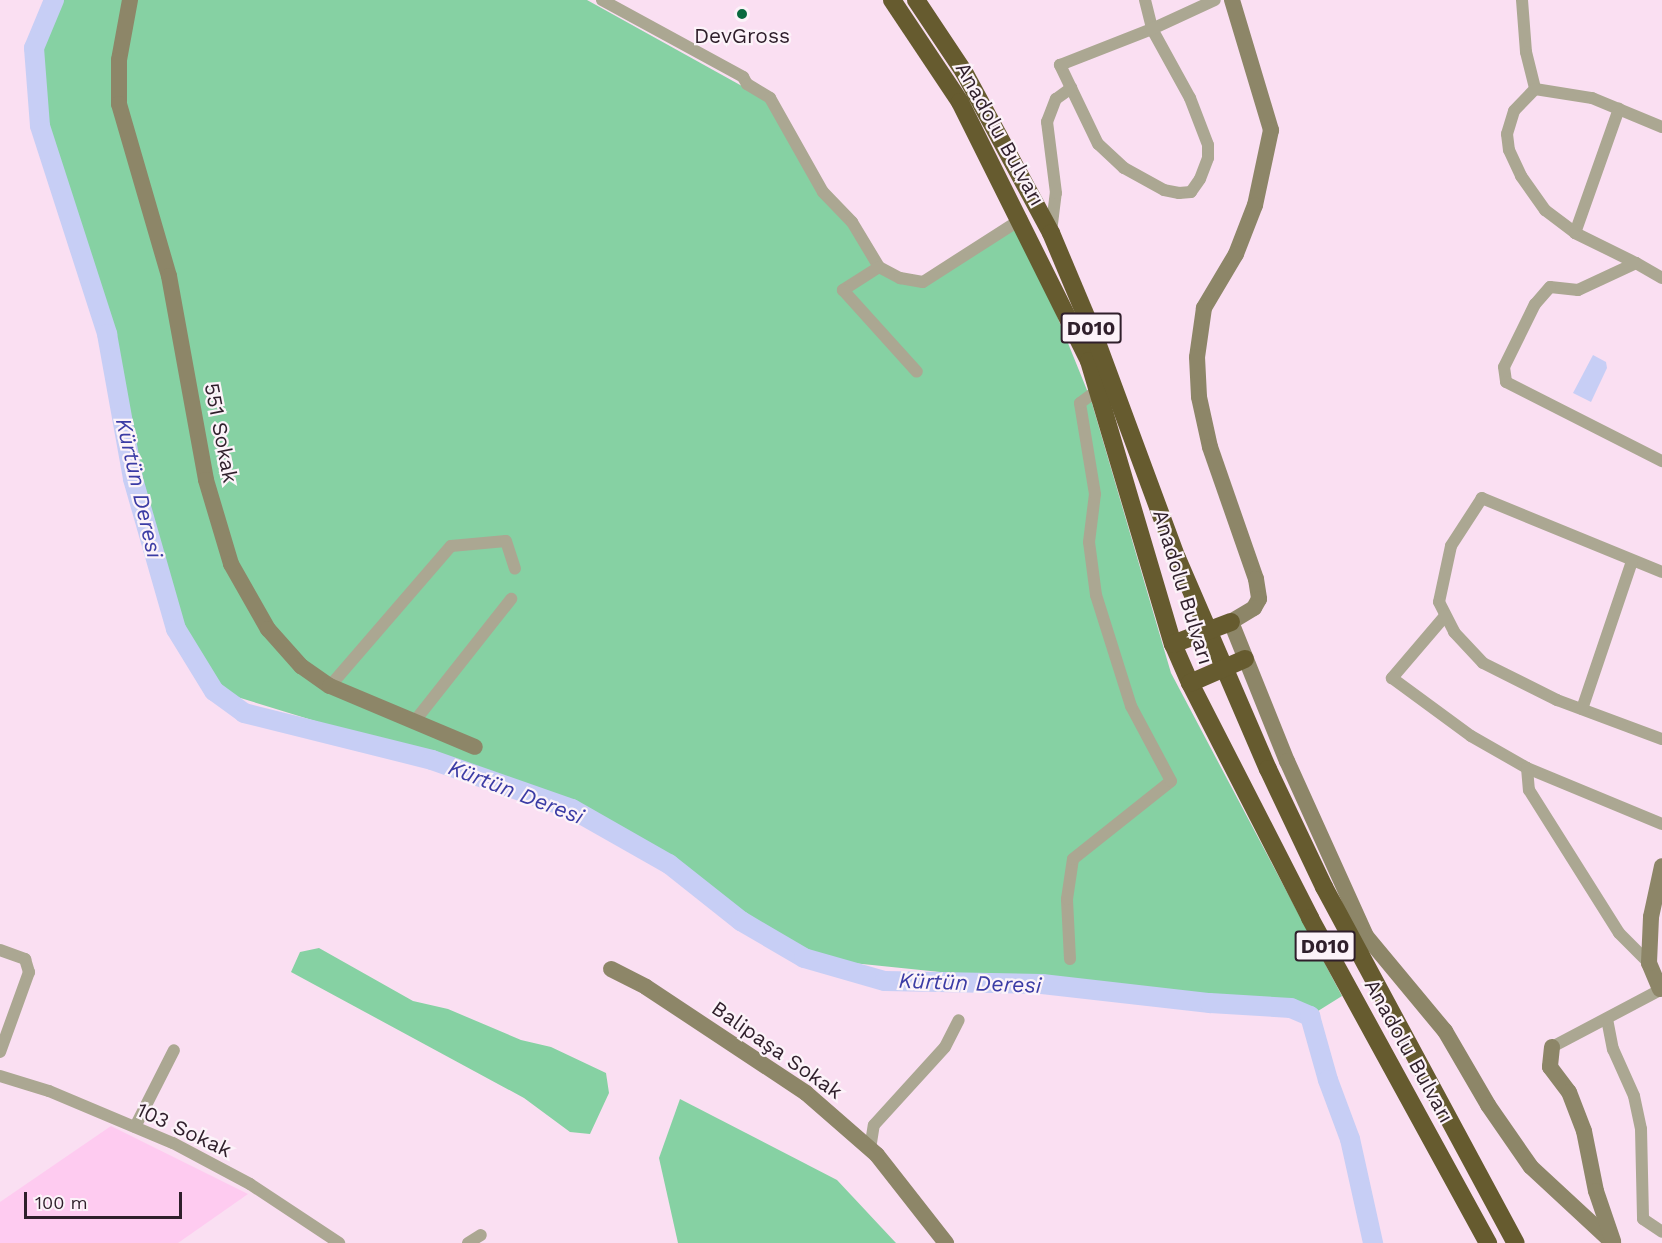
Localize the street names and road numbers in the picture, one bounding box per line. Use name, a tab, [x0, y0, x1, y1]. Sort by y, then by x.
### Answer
street label: Anadolu Bulvarı	[950, 58, 1050, 210]
road number: D010	[1060, 311, 1122, 345]
street label: 551 Sokak	[199, 381, 243, 485]
street label: Anadolu Bulvarı	[1147, 507, 1219, 667]
road number: D010	[1294, 929, 1356, 963]
street label: Anadolu Bulvarı	[1359, 975, 1459, 1127]
street label: Balipaşa Sokak	[707, 995, 847, 1105]
street label: 103 Sokak	[133, 1097, 235, 1163]

